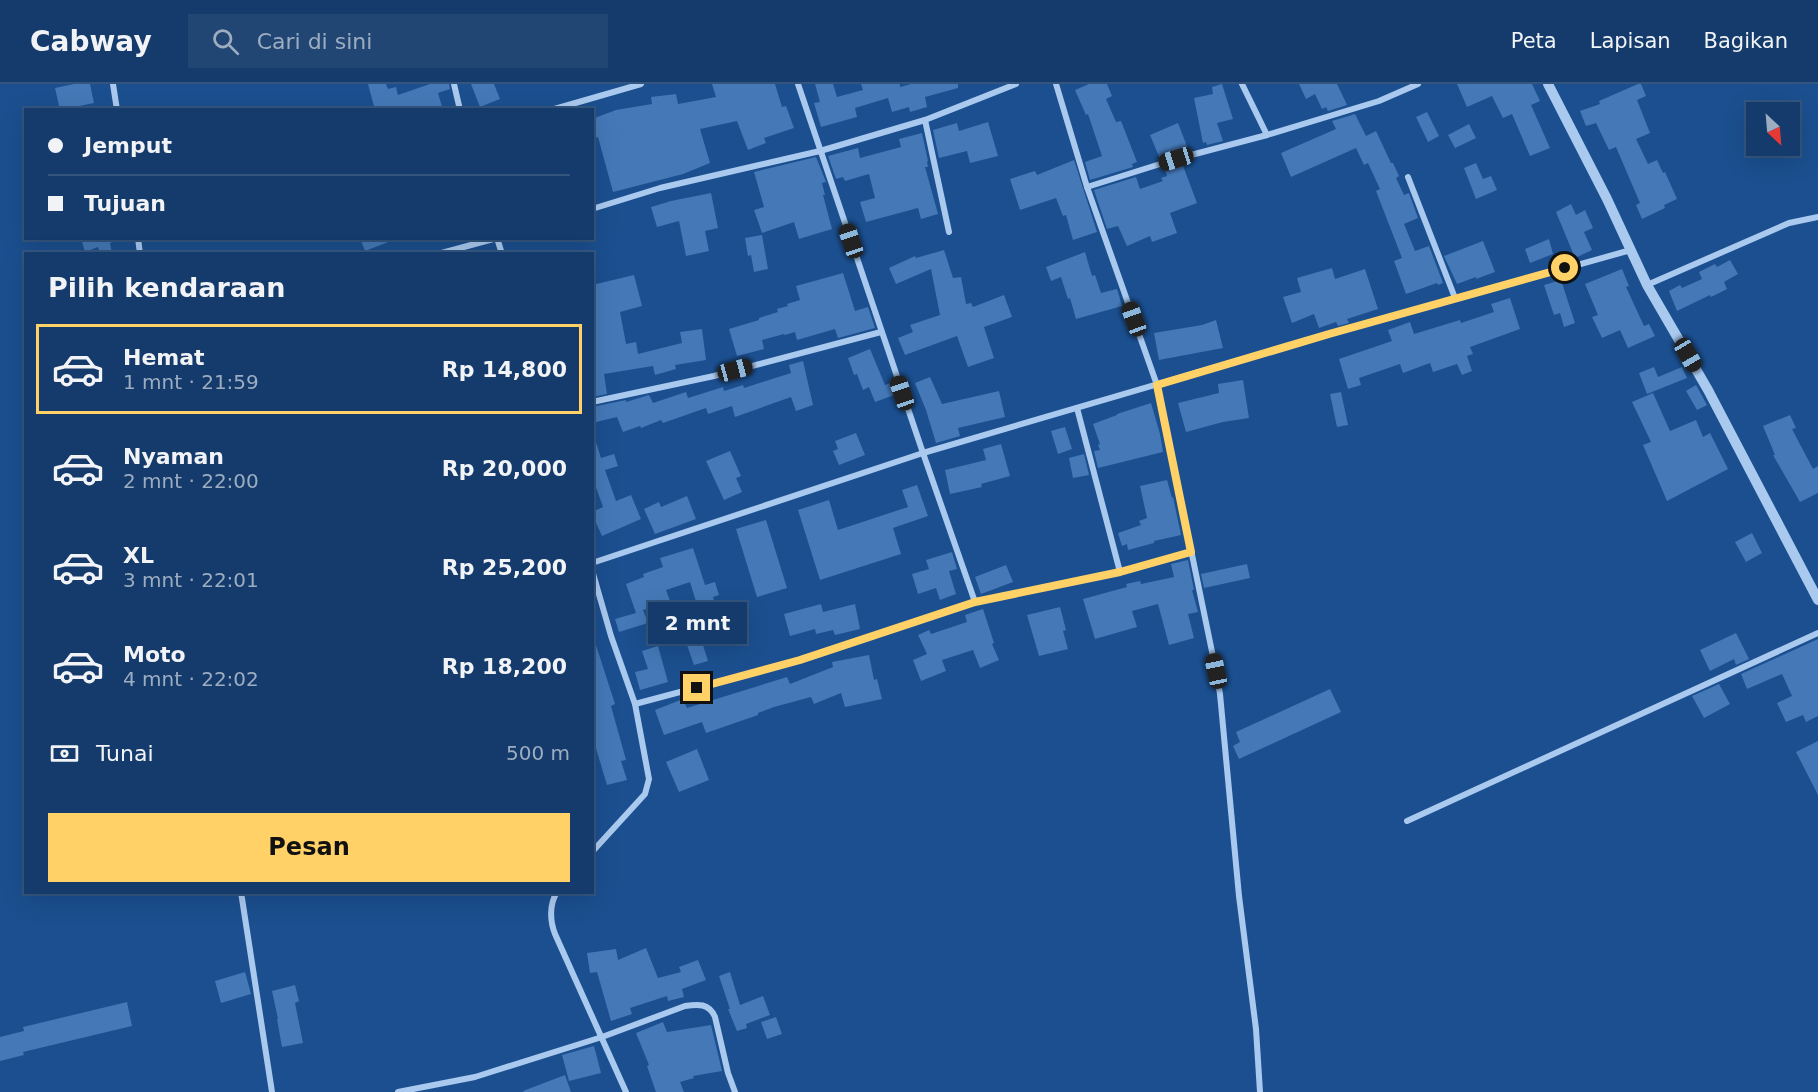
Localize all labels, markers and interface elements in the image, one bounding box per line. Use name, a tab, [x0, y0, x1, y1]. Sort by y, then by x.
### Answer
search box	[188, 14, 608, 68]
text: Cabway	[30, 25, 152, 58]
icon: search	[209, 25, 242, 58]
text: Cari di sini	[257, 29, 372, 54]
text: Peta	[1511, 29, 1557, 53]
text: Lapisan	[1590, 29, 1671, 53]
text: Bagikan	[1704, 29, 1788, 53]
north arrow	[1746, 102, 1800, 156]
map controls	[1746, 102, 1800, 156]
text: Jemput	[84, 133, 172, 158]
car	[1156, 145, 1196, 173]
text: Tujuan	[84, 191, 166, 216]
car	[837, 221, 865, 261]
route start	[1551, 254, 1578, 281]
text: Pilih kendaraan	[48, 272, 285, 303]
car	[1119, 299, 1149, 339]
car	[1671, 335, 1705, 375]
icon: car	[51, 342, 105, 396]
text: Hemat	[123, 345, 205, 370]
text: Rp 14,800	[442, 357, 567, 382]
car	[715, 357, 755, 383]
text: 1 mnt · 21:59	[123, 370, 259, 394]
car	[888, 373, 916, 413]
icon: car	[51, 441, 105, 495]
text: Nyaman	[123, 444, 224, 469]
text: Rp 20,000	[442, 456, 567, 481]
text: 2 mnt · 22:00	[123, 469, 259, 493]
icon: car	[51, 540, 105, 594]
text: XL	[123, 543, 154, 568]
text: Rp 25,200	[442, 555, 567, 580]
text: 3 mnt · 22:01	[123, 568, 259, 592]
callout: 2 mnt	[648, 601, 746, 643]
text: 2 mnt	[665, 611, 730, 635]
icon: car	[51, 639, 105, 693]
text: Moto	[123, 642, 186, 667]
car	[1203, 652, 1229, 690]
text: Rp 18,200	[442, 654, 567, 679]
text: 4 mnt · 22:02	[123, 667, 259, 691]
route end	[683, 674, 710, 701]
icon: cash	[48, 737, 81, 770]
text: Tunai	[96, 741, 154, 766]
text: 500 m	[506, 741, 570, 765]
button: Pesan	[48, 813, 570, 882]

